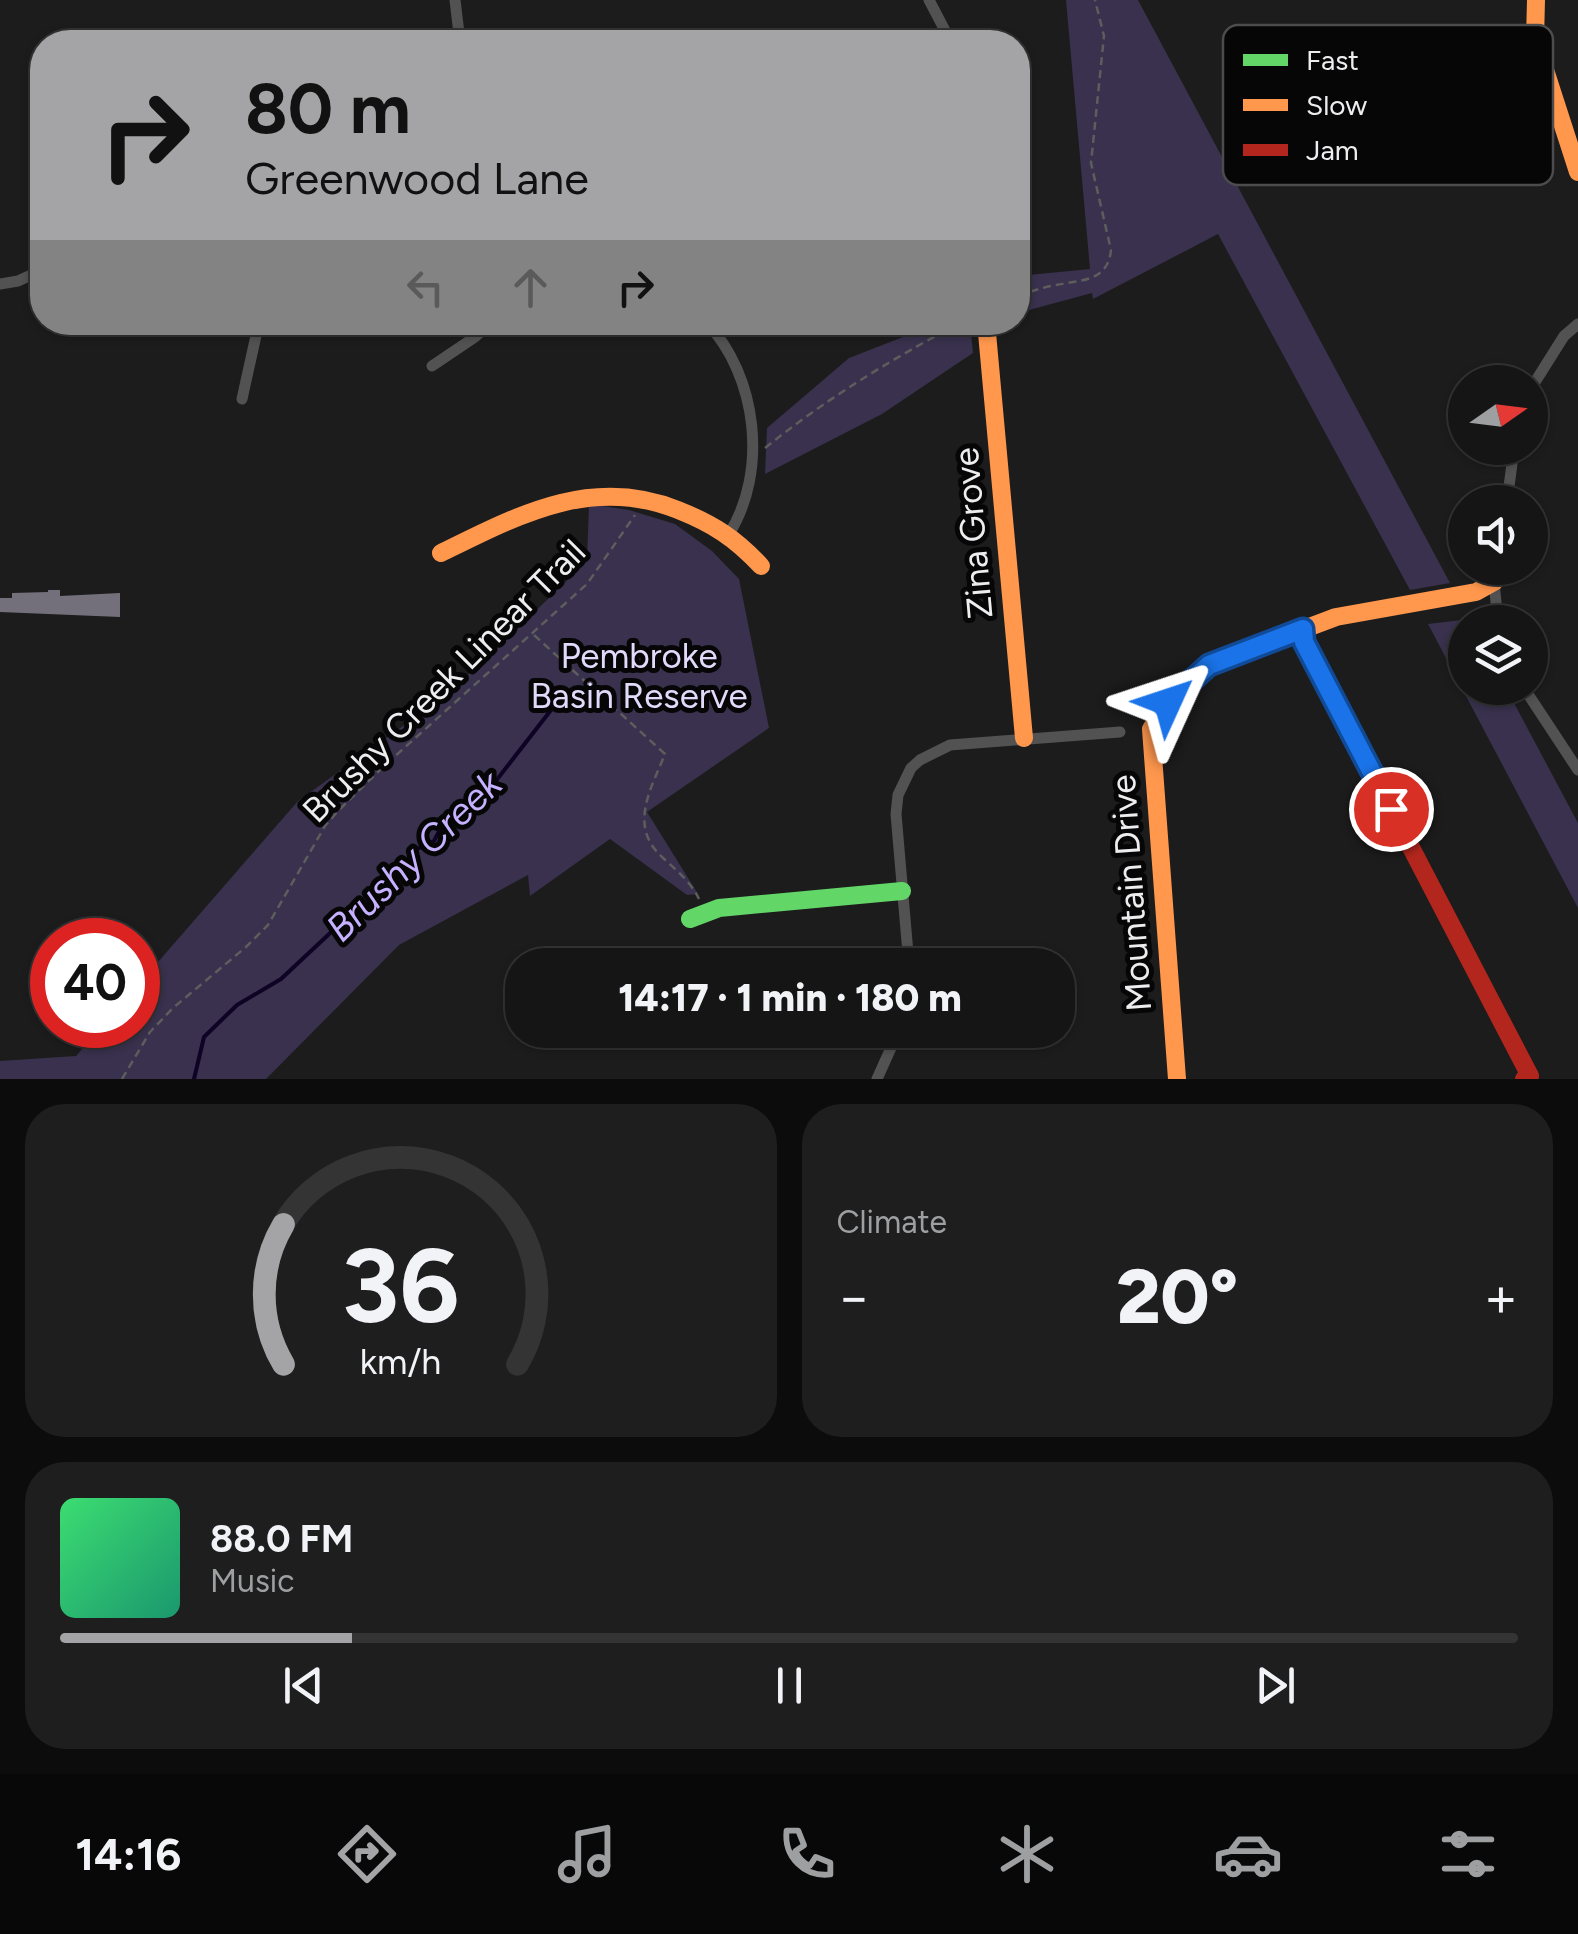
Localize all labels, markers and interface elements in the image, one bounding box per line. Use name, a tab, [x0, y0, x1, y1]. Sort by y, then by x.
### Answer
legend	[1223, 25, 1553, 185]
text: Fast	[1306, 43, 1359, 77]
text: 80 m	[245, 66, 411, 151]
icon: right	[80, 70, 210, 200]
text: Slow	[1306, 88, 1367, 122]
text: Jam	[1306, 133, 1359, 167]
text: Greenwood Lane	[245, 151, 589, 205]
icon: left	[398, 260, 453, 315]
icon: ahead	[503, 260, 558, 315]
icon: right	[608, 260, 663, 315]
north arrow	[1448, 365, 1548, 465]
map controls	[1448, 365, 1548, 705]
street label: Zina Grove	[945, 446, 1001, 620]
button: sound	[1448, 485, 1548, 585]
street label: Brushy Creek Linear Trail	[294, 531, 594, 831]
button: layers	[1448, 605, 1548, 705]
park label: Pembroke Basin Reserve	[530, 635, 748, 717]
position arrow	[1116, 650, 1220, 754]
water label: Brushy Creek	[317, 760, 512, 951]
pin	[1349, 767, 1434, 852]
street label: Mountain Drive	[1102, 773, 1160, 1013]
icon: arrive	[1364, 782, 1419, 837]
speed limit sign: 40	[30, 918, 160, 1048]
text: 14:17 · 1 min · 180 m	[618, 975, 962, 1021]
text: Climate	[837, 1203, 947, 1241]
text: 36	[342, 1223, 460, 1348]
text: 20°	[1116, 1252, 1238, 1342]
text: −	[837, 1264, 871, 1330]
text: +	[1484, 1264, 1518, 1330]
text: km/h	[360, 1340, 442, 1383]
text: 88.0 FM	[210, 1516, 353, 1562]
text: Music	[210, 1562, 295, 1600]
icon: previous	[276, 1658, 331, 1713]
icon: pause	[762, 1658, 817, 1713]
icon: next	[1248, 1658, 1303, 1713]
icon: directions	[332, 1819, 402, 1889]
icon: music	[552, 1819, 622, 1889]
icon: phone	[772, 1819, 842, 1889]
icon: climate	[992, 1819, 1062, 1889]
icon: car	[1213, 1819, 1283, 1889]
icon: filters	[1433, 1819, 1503, 1889]
text: 14:16	[75, 1827, 181, 1881]

